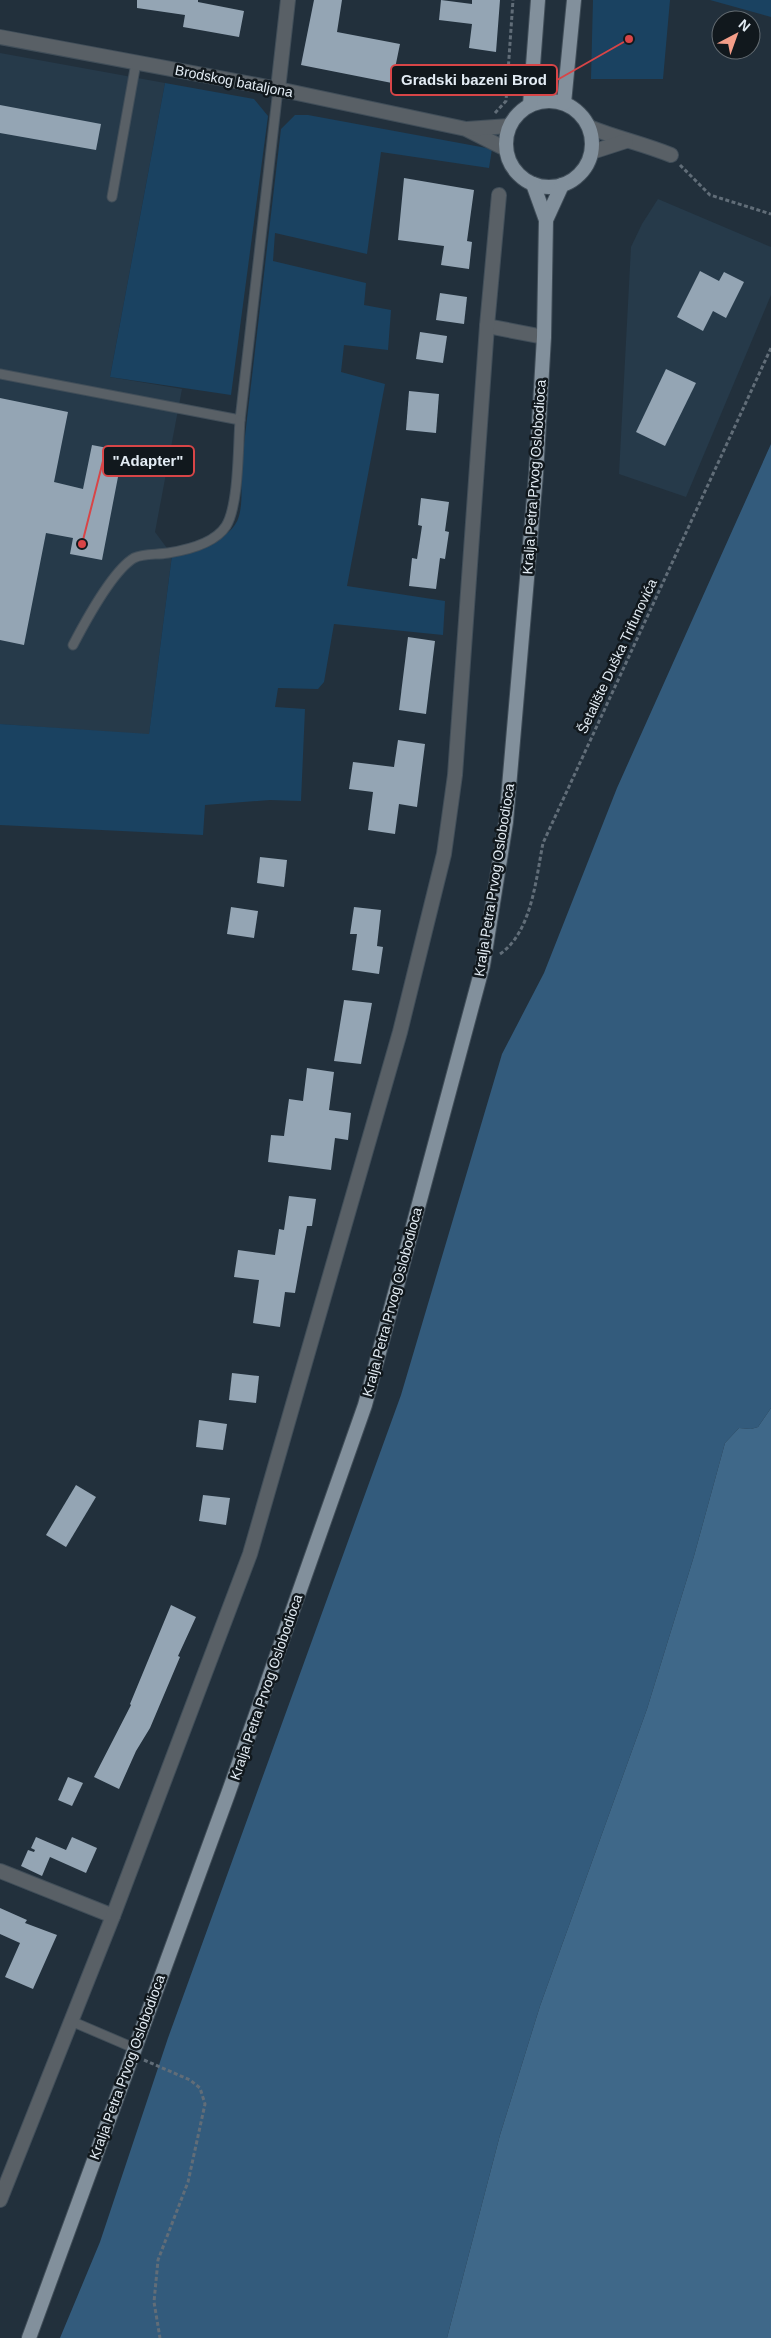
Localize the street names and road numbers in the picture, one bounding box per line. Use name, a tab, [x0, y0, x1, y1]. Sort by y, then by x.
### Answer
street label: Brodskog bataljona	[174, 62, 295, 100]
street label: Kralja Petra Prvog Oslobodioca	[519, 379, 549, 575]
street label: Šetalište Duška Trifunovića	[574, 576, 660, 736]
street label: Kralja Petra Prvog Oslobodioca	[471, 782, 517, 978]
street label: Kralja Petra Prvog Oslobodioca	[359, 1205, 425, 1398]
street label: Kralja Petra Prvog Oslobodioca	[227, 1592, 305, 1782]
street label: Kralja Petra Prvog Oslobodioca	[86, 1972, 168, 2162]

